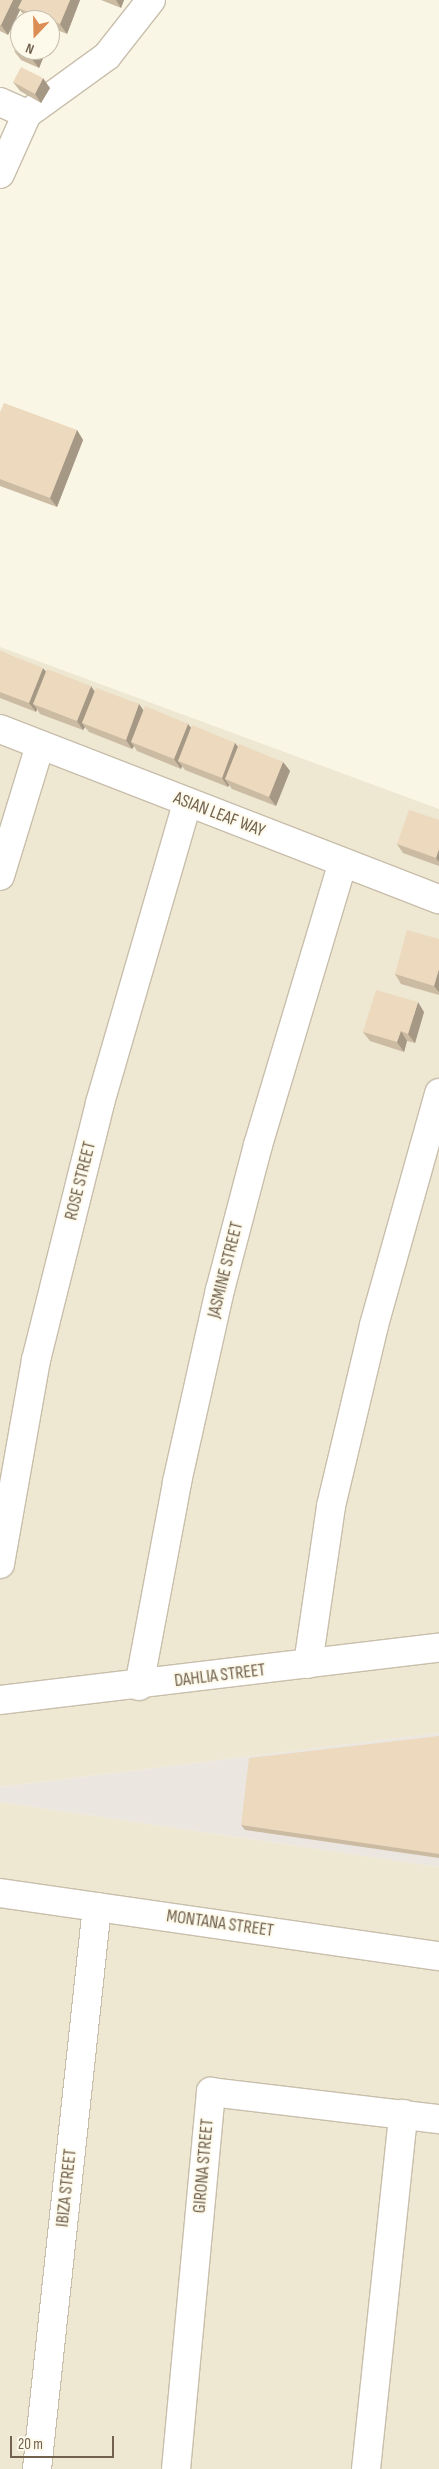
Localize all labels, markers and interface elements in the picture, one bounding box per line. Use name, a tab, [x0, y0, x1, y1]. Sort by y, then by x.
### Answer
north arrow	[10, 10, 60, 60]
text: N	[23, 39, 36, 58]
street label: ASIAN LEAF WAY	[170, 788, 268, 842]
street label: ROSE STREET	[61, 1139, 101, 1223]
street label: JASMINE STREET	[204, 1220, 248, 1320]
street label: DAHLIA STREET	[173, 1660, 267, 1692]
street label: MONTANA STREET	[165, 1906, 275, 1942]
street label: GIRONA STREET	[189, 2118, 219, 2214]
street label: IBIZA STREET	[52, 2148, 82, 2228]
scale bar	[12, 2426, 116, 2458]
text: 20 m	[18, 2435, 43, 2454]

